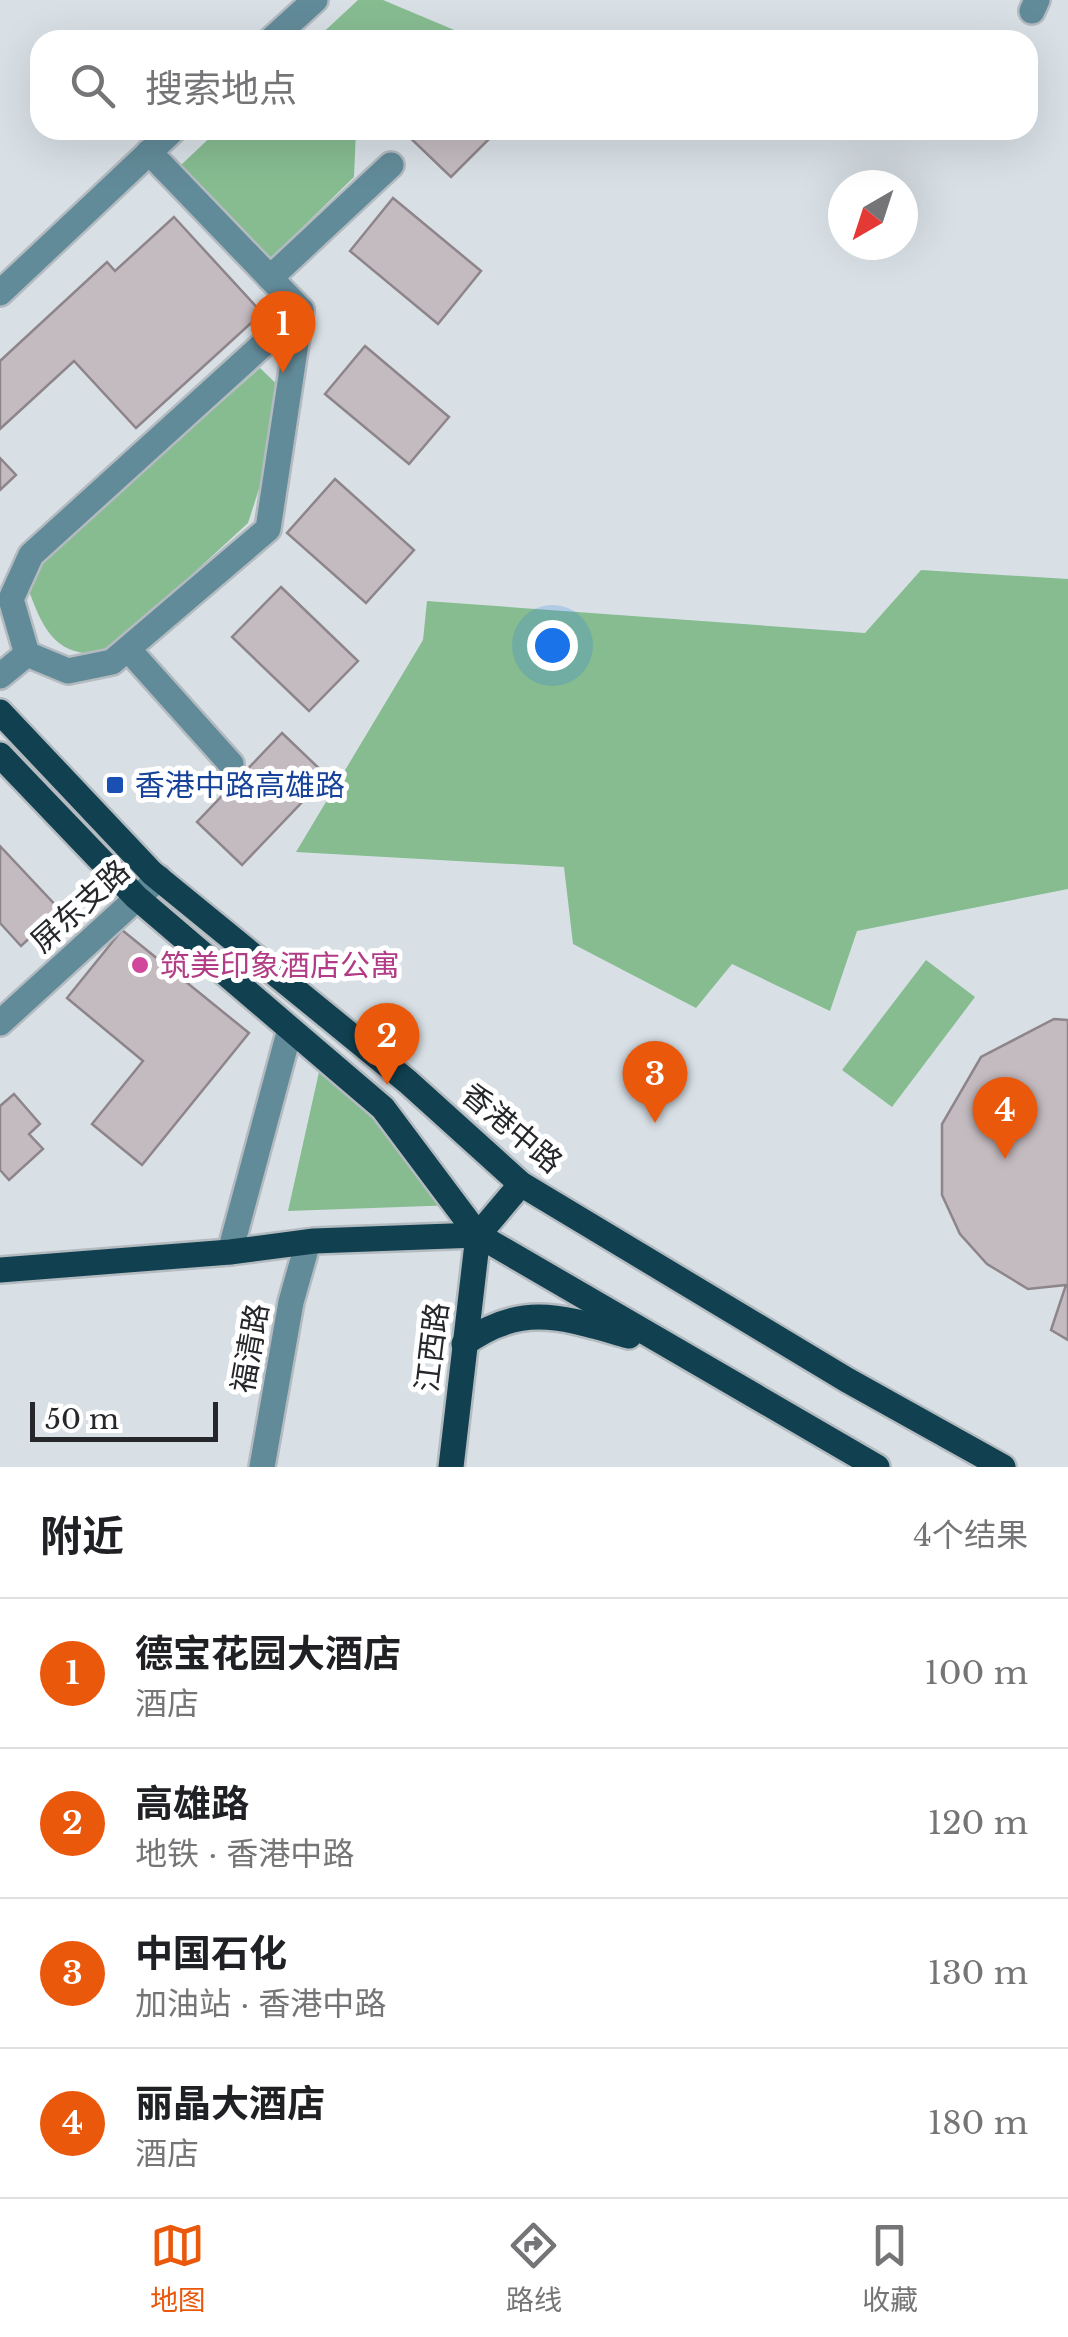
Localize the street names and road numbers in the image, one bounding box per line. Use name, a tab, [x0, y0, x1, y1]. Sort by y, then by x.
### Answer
street label: 屏东支路	[23, 852, 137, 960]
street label: 香港中路	[454, 1075, 570, 1181]
street label: 福清路	[224, 1300, 276, 1396]
street label: 江西路	[408, 1300, 456, 1394]

